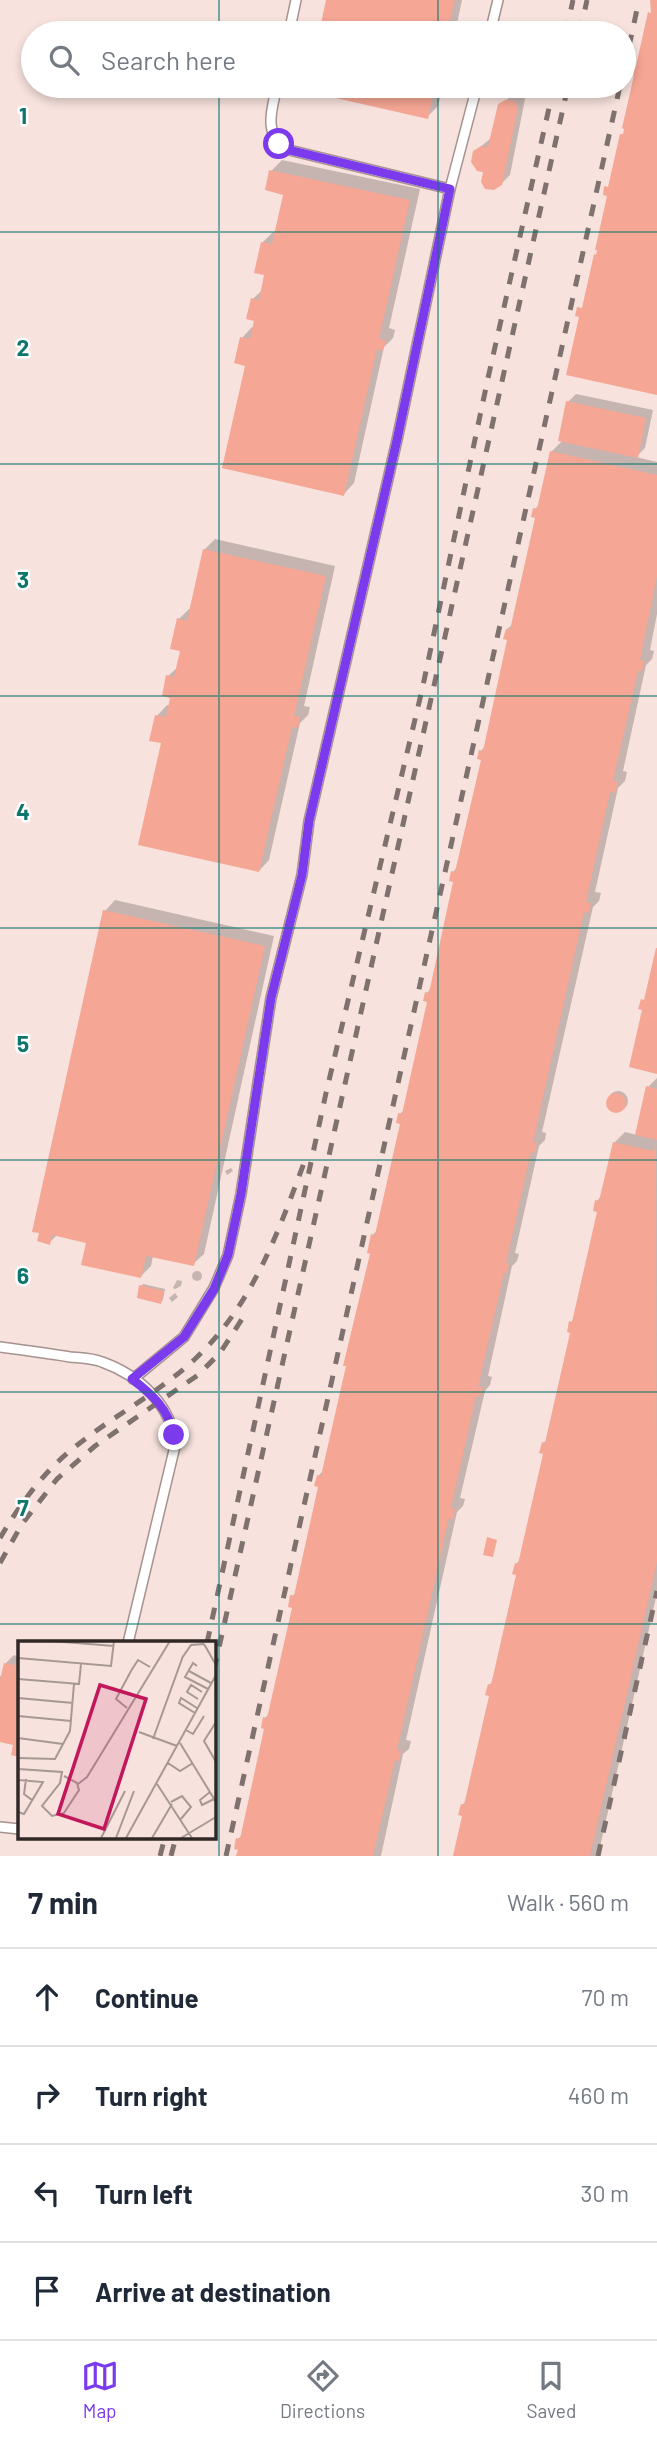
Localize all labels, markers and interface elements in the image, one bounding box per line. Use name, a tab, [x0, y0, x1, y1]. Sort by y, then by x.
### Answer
search box	[21, 21, 636, 98]
icon: search	[45, 41, 83, 79]
text: Search here	[101, 44, 236, 75]
text: 1	[19, 101, 27, 129]
route start	[263, 128, 294, 159]
text: 2	[17, 333, 29, 361]
text: 3	[17, 565, 29, 593]
text: 4	[16, 797, 30, 825]
text: 5	[17, 1029, 29, 1057]
text: 6	[17, 1261, 29, 1289]
route end	[158, 1419, 189, 1450]
text: 7	[17, 1493, 29, 1521]
inset map	[18, 1641, 215, 1839]
text: 7 min	[28, 1884, 98, 1920]
text: Walk · 560 m	[507, 1888, 629, 1916]
icon: ahead	[28, 1978, 66, 2016]
text: Continue	[95, 1982, 199, 2013]
text: 70 m	[582, 1983, 629, 2011]
icon: right	[28, 2076, 66, 2114]
text: Turn right	[95, 2080, 208, 2111]
text: 460 m	[568, 2081, 629, 2109]
icon: left	[28, 2174, 66, 2212]
text: Turn left	[95, 2178, 193, 2209]
text: 30 m	[581, 2179, 629, 2207]
icon: arrive	[28, 2272, 66, 2310]
text: Arrive at destination	[95, 2276, 331, 2307]
tab: Map	[81, 2357, 119, 2422]
tab: Directions	[280, 2357, 365, 2422]
tab: Saved	[526, 2357, 576, 2422]

